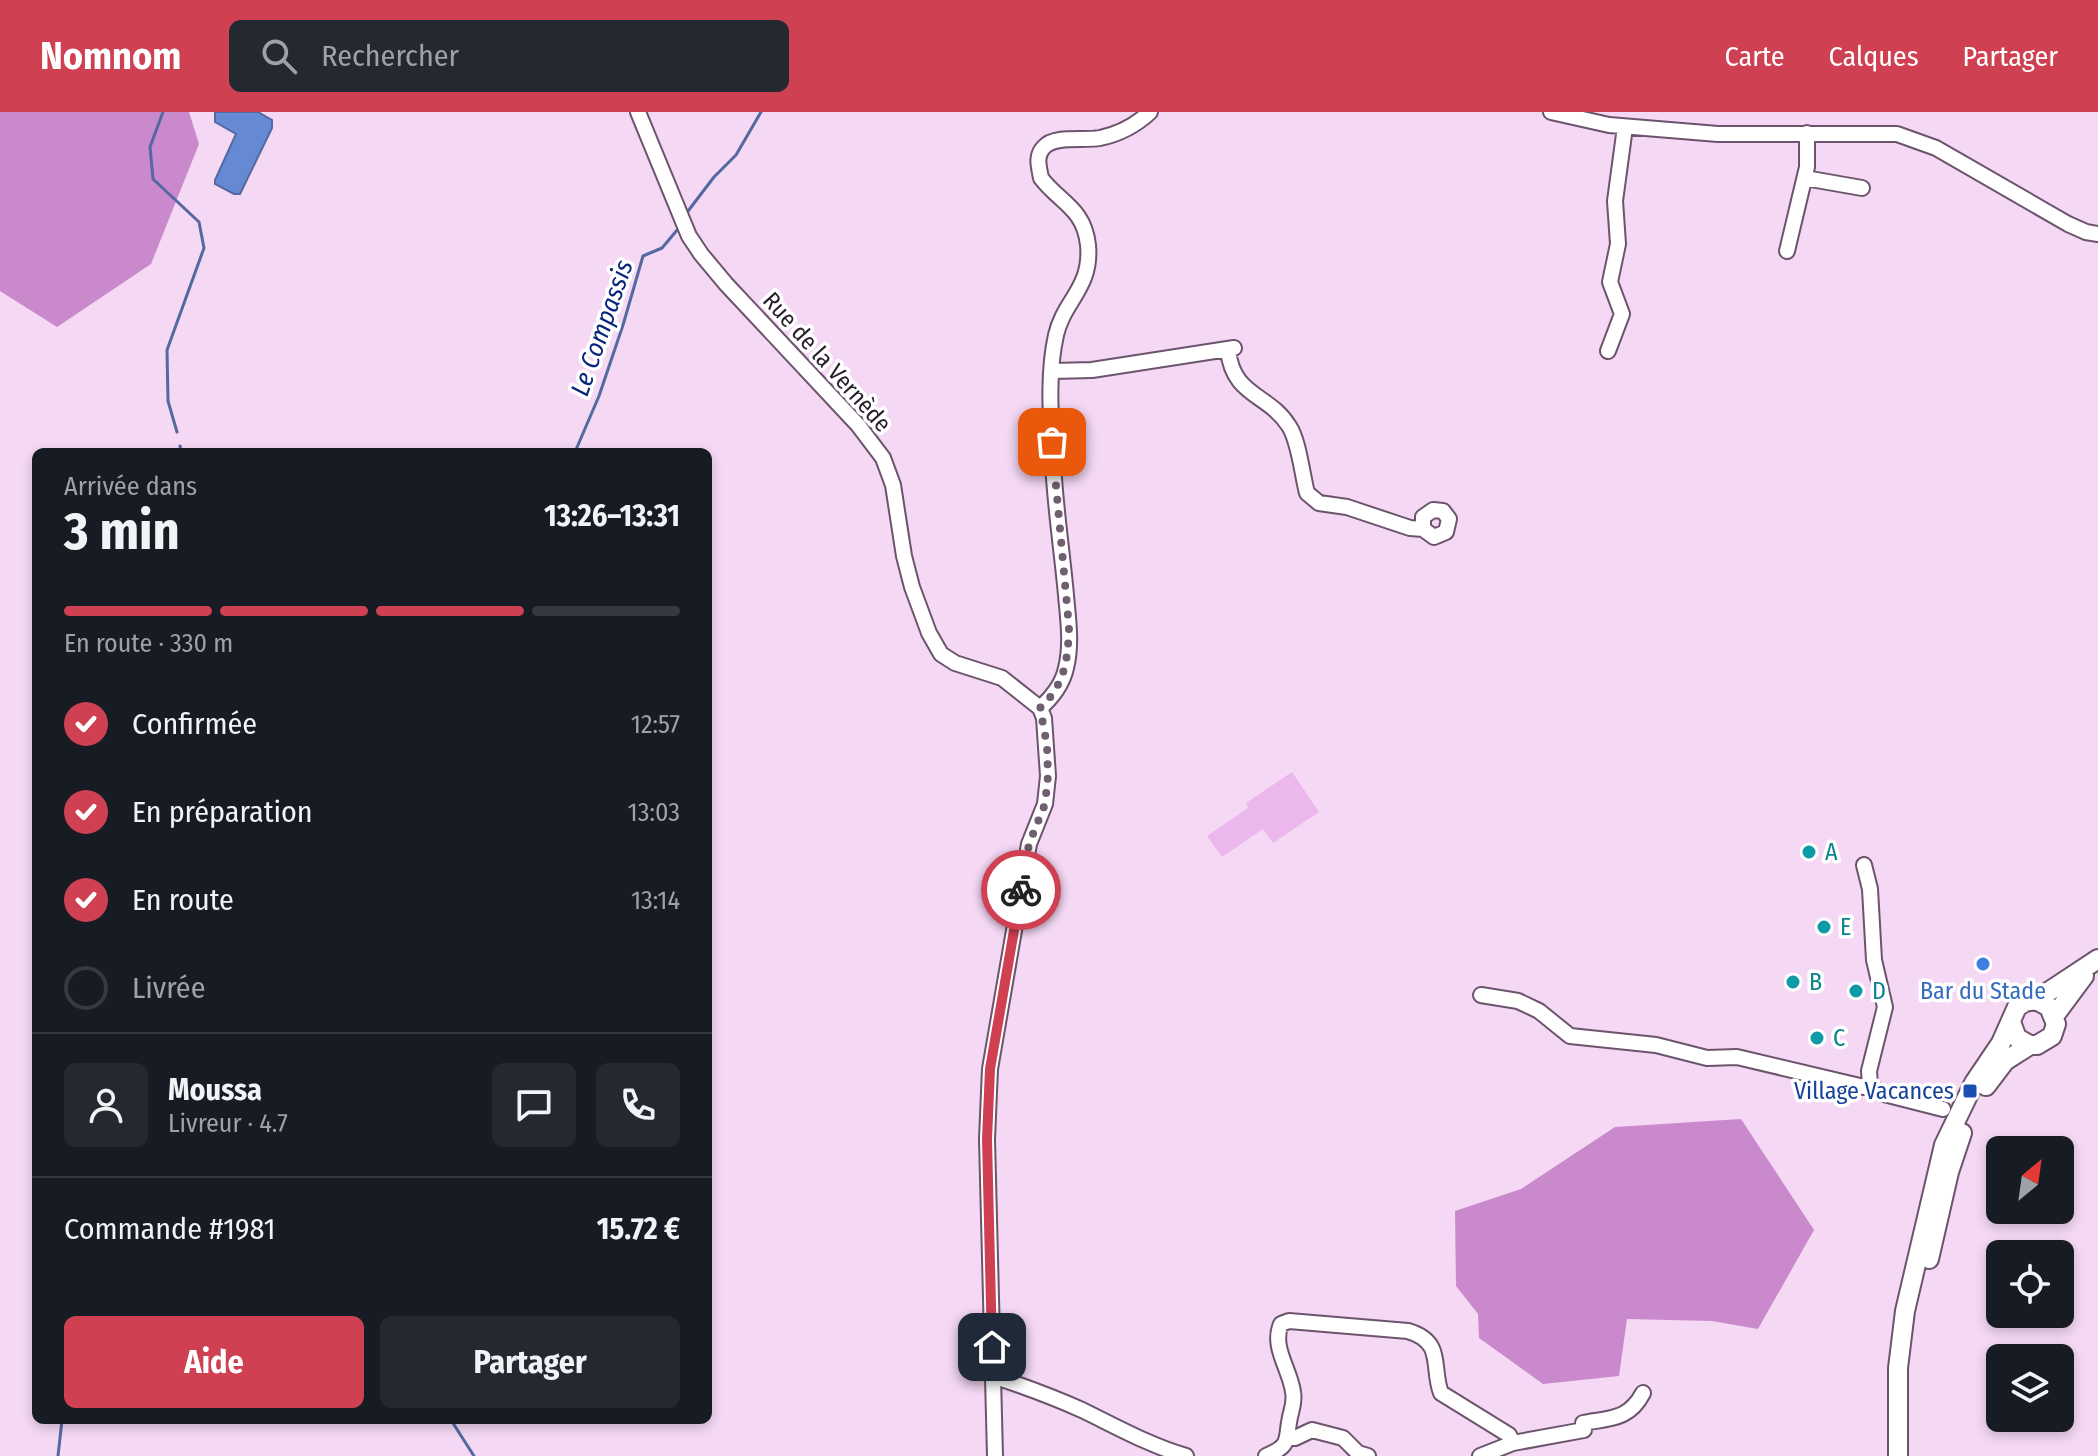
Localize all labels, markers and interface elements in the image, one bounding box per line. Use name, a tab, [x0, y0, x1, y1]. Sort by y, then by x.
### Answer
search box	[229, 20, 789, 92]
text: Nomnom	[40, 33, 181, 79]
icon: search	[257, 34, 301, 78]
text: Rechercher	[321, 38, 459, 74]
text: Carte	[1725, 40, 1785, 73]
text: Calques	[1829, 40, 1919, 73]
text: Partager	[1963, 40, 2058, 73]
water label: Le Compassis	[564, 256, 640, 400]
street label: Rue de la Vernède	[757, 286, 897, 438]
pin	[1018, 408, 1086, 476]
icon: bag	[1030, 420, 1074, 464]
text: Arrivée dans	[64, 471, 197, 502]
text: 13:26–13:31	[544, 498, 680, 534]
text: 3 min	[64, 500, 180, 563]
text: En route · 330 m	[64, 628, 233, 659]
icon: check	[64, 702, 108, 746]
text: Confirmée	[132, 706, 257, 742]
text: 12:57	[631, 709, 680, 740]
icon: check	[64, 790, 108, 834]
text: En préparation	[132, 794, 313, 830]
text: 13:03	[628, 797, 680, 828]
place label: A	[1825, 838, 1838, 866]
marker: A	[1800, 843, 1818, 861]
courier	[981, 850, 1061, 930]
icon: bike	[999, 868, 1043, 912]
icon: check	[64, 878, 108, 922]
text: En route	[132, 882, 234, 918]
text: 13:14	[631, 885, 680, 916]
place label: E	[1840, 913, 1851, 941]
marker: E	[1815, 918, 1833, 936]
marker: Bar du Stade	[1974, 955, 1992, 973]
place label: B	[1809, 968, 1822, 996]
text: Livrée	[132, 970, 205, 1006]
marker: B	[1784, 973, 1802, 991]
place label: D	[1872, 977, 1886, 1005]
place label: Bar du Stade	[1920, 977, 2046, 1005]
marker: D	[1847, 982, 1865, 1000]
place label: C	[1833, 1024, 1845, 1052]
marker: C	[1808, 1029, 1826, 1047]
button: person	[64, 1063, 148, 1147]
button: chat	[492, 1063, 576, 1147]
button: phone	[596, 1063, 680, 1147]
text: Moussa	[168, 1072, 262, 1108]
place label: Village Vacances	[1794, 1077, 1954, 1105]
marker: Village Vacances	[1961, 1082, 1979, 1100]
text: Livreur · 4.7	[168, 1108, 288, 1139]
north arrow	[1986, 1136, 2074, 1224]
map controls	[1986, 1136, 2074, 1432]
text: Commande #1981	[64, 1211, 275, 1247]
text: 15.72 €	[597, 1211, 680, 1247]
button: locate	[1986, 1240, 2074, 1328]
pin	[958, 1313, 1026, 1381]
button: Aide	[64, 1316, 364, 1408]
button: Partager	[380, 1316, 680, 1408]
icon: home	[970, 1325, 1014, 1369]
button: layers	[1986, 1344, 2074, 1432]

